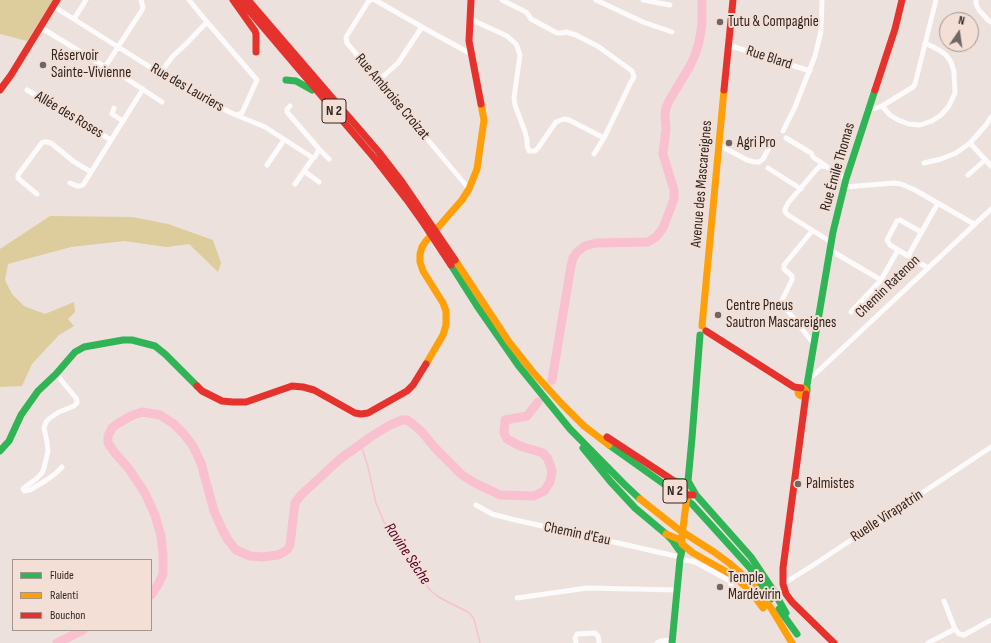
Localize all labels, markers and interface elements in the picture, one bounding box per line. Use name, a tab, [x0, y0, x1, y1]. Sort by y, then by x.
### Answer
north arrow	[939, 12, 979, 52]
place label: Tutu & Compagnie	[728, 13, 819, 31]
text: N	[957, 14, 966, 28]
marker: Tutu & Compagnie	[715, 17, 725, 27]
street label: Rue Blard	[744, 42, 794, 74]
place label: Réservoir Sainte-Vivienne	[51, 47, 131, 82]
street label: Rue Ambroise Croizat	[351, 50, 433, 144]
marker: Réservoir Sainte-Vivienne	[38, 60, 48, 70]
street label: Rue des Lauriers	[147, 60, 227, 116]
street label: Allée des Roses	[32, 88, 106, 142]
road number: N 2	[322, 99, 346, 123]
street label: Avenue des Mascareignes	[687, 120, 717, 248]
street label: Rue Émile Thomas	[817, 121, 859, 213]
place label: Agri Pro	[737, 134, 776, 152]
marker: Agri Pro	[724, 138, 734, 148]
street label: Chemin Ratenon	[852, 252, 924, 322]
place label: Centre Pneus Sautron Mascareignes	[726, 297, 836, 332]
marker: Centre Pneus Sautron Mascareignes	[713, 310, 723, 320]
place label: Palmistes	[806, 475, 854, 493]
road number: N 2	[663, 479, 687, 503]
marker: Palmistes	[793, 479, 803, 489]
street label: Ruelle Virapatrin	[847, 486, 927, 546]
street label: Chemin d'Eau	[542, 518, 612, 550]
water label: Ravine Sèche	[379, 520, 435, 588]
legend	[12, 559, 152, 631]
text: Fluide	[50, 568, 74, 583]
place label: Temple Mardévirin	[728, 569, 781, 604]
marker: Temple Mardévirin	[715, 582, 725, 592]
text: Ralenti	[50, 588, 78, 603]
text: Bouchon	[50, 608, 85, 623]

